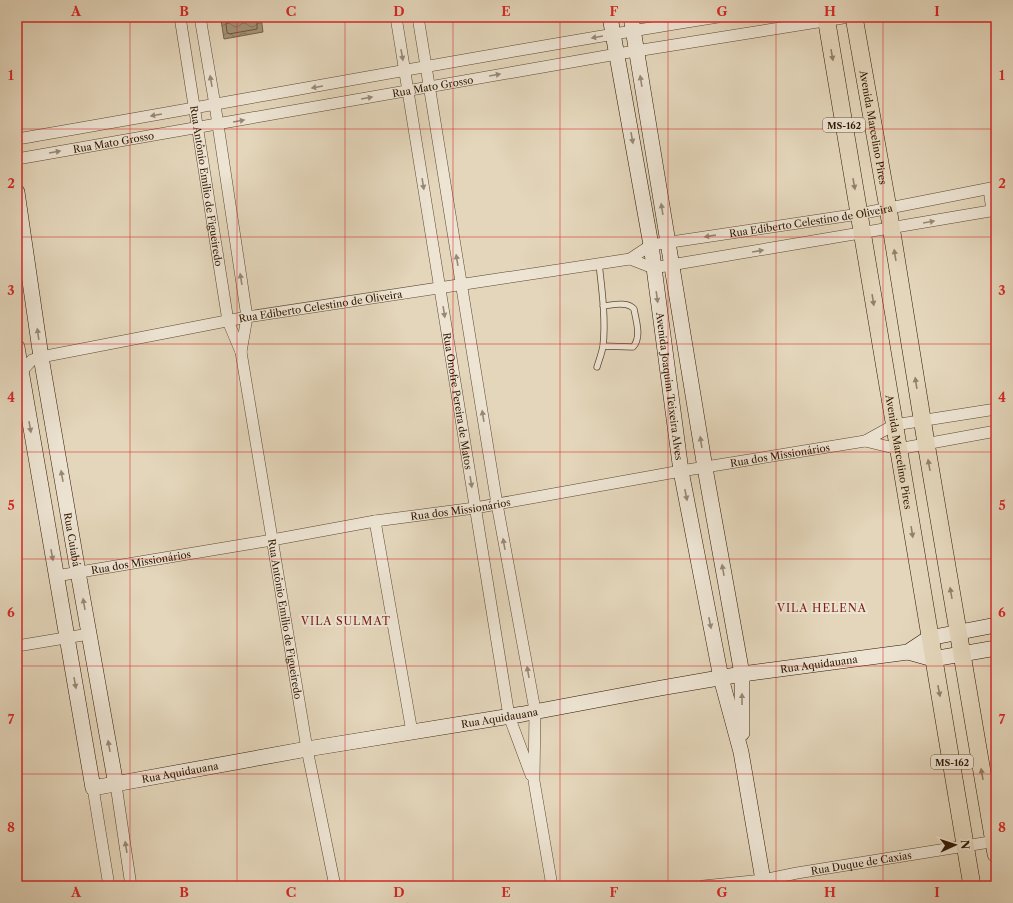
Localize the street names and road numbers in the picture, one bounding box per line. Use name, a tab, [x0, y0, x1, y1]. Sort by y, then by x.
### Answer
street label: Avenida Marcelino Pires	[857, 68, 890, 185]
street label: Rua Mato Grosso	[391, 73, 474, 100]
street label: Rua Antônio Emílio de Figueiredo	[188, 105, 226, 267]
road number: MS-162	[823, 118, 865, 132]
street label: Rua Mato Grosso	[72, 129, 155, 156]
street label: Rua Ediberto Celestino de Oliveira	[728, 201, 894, 240]
street label: Rua Ediberto Celestino de Oliveira	[238, 287, 404, 325]
street label: Avenida Joaquim Teixeira Alves	[653, 310, 686, 461]
street label: Rua Onofre Pereira de Matos	[441, 332, 476, 470]
street label: Avenida Marcelino Pires	[883, 393, 915, 510]
street label: Rua dos Missionários	[729, 440, 831, 469]
street label: Rua dos Missionários	[410, 495, 512, 523]
street label: Rua Cuiabá	[61, 511, 84, 568]
street label: Rua Antônio Emílio de Figueiredo	[266, 538, 305, 700]
street label: Rua dos Missionários	[90, 547, 192, 577]
street label: Rua Aquidauana	[779, 652, 859, 675]
street label: Rua Aquidauana	[460, 705, 540, 730]
road number: MS-162	[931, 755, 973, 769]
street label: Rua Aquidauana	[141, 759, 220, 786]
street label: Rua Duque de Caxias	[810, 848, 913, 877]

